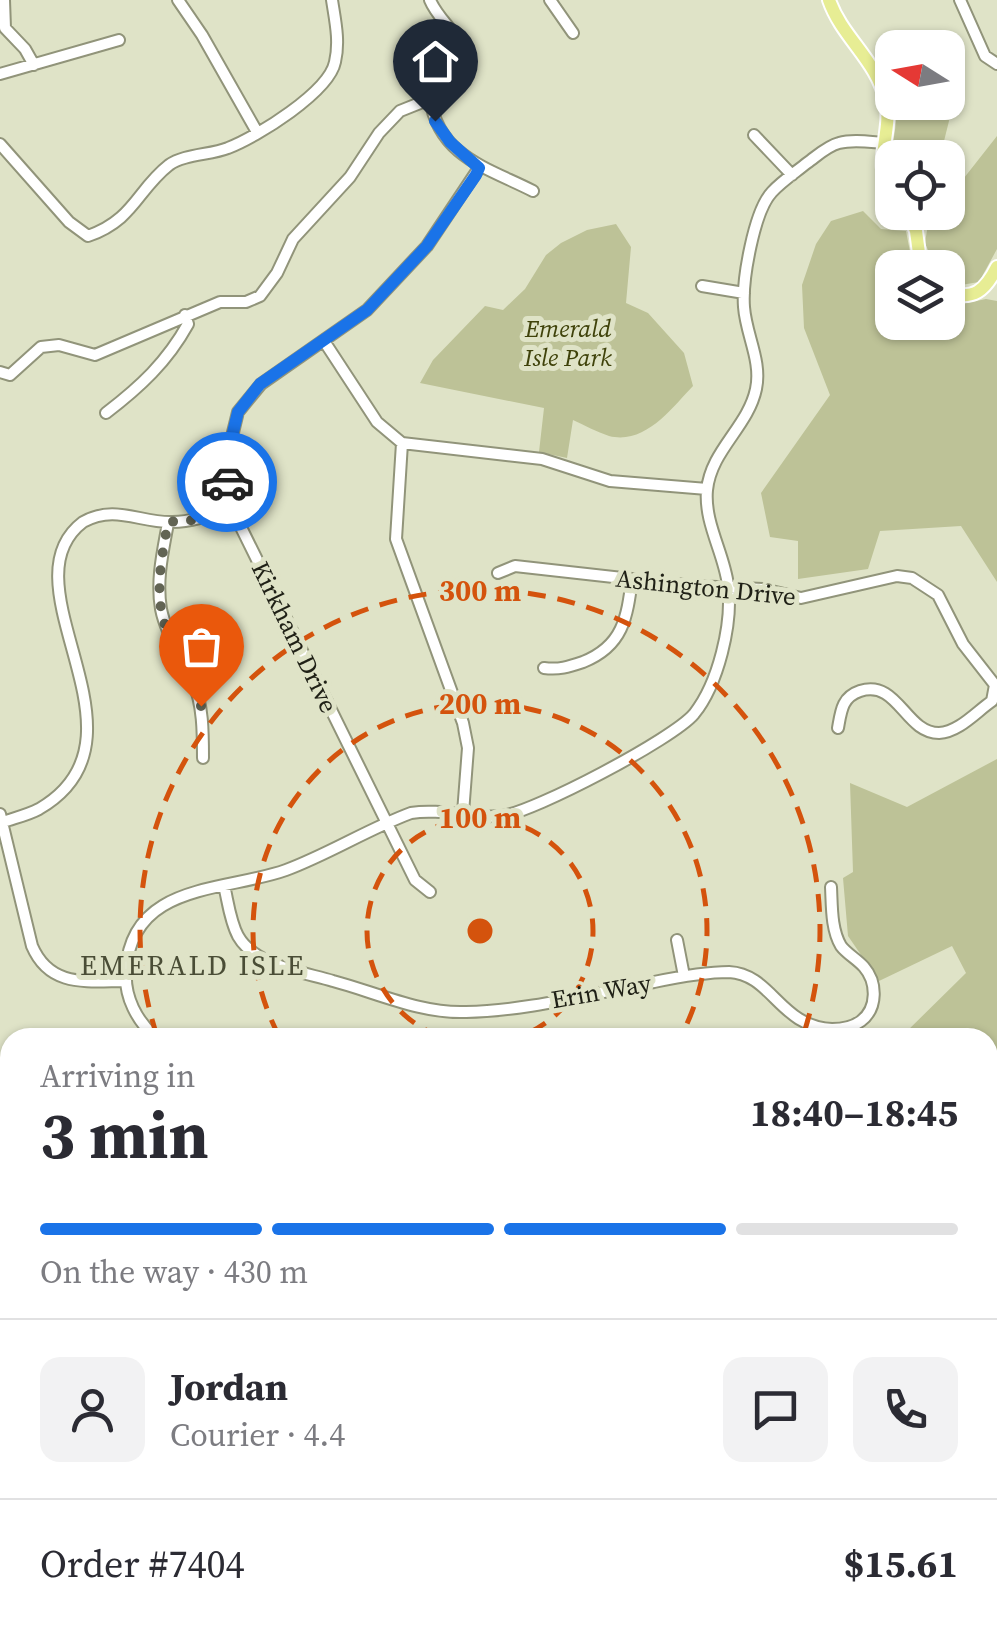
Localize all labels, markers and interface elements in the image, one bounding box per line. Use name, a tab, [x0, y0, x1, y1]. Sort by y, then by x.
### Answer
pin	[393, 19, 478, 122]
north arrow	[875, 30, 965, 120]
map controls	[875, 30, 965, 340]
icon: home	[408, 34, 463, 89]
button: locate	[875, 140, 965, 230]
button: layers	[875, 250, 965, 340]
park label: Emerald Isle Park	[523, 311, 612, 374]
courier	[177, 432, 277, 532]
icon: car	[200, 455, 255, 510]
street label: Kirkham Drive	[244, 556, 346, 718]
street label: Ashington Drive	[614, 561, 798, 613]
text: 300 m	[439, 570, 521, 611]
pin	[159, 604, 244, 707]
icon: bag	[174, 619, 229, 674]
text: 200 m	[439, 683, 521, 724]
text: 100 m	[439, 797, 521, 838]
centre of rings	[462, 913, 498, 949]
district label: EMERALD ISLE	[80, 946, 306, 984]
street label: Erin Way	[548, 965, 654, 1017]
text: Arriving in	[40, 1054, 195, 1098]
text: 18:40–18:45	[750, 1087, 958, 1139]
text: 3 min	[40, 1091, 209, 1180]
text: On the way · 430 m	[40, 1250, 308, 1294]
button: person	[40, 1357, 145, 1462]
button: chat	[723, 1357, 828, 1462]
button: phone	[853, 1357, 958, 1462]
text: Jordan	[170, 1361, 288, 1413]
text: Courier · 4.4	[170, 1413, 345, 1457]
text: Order #7404	[40, 1538, 244, 1590]
text: $15.61	[844, 1538, 958, 1590]

